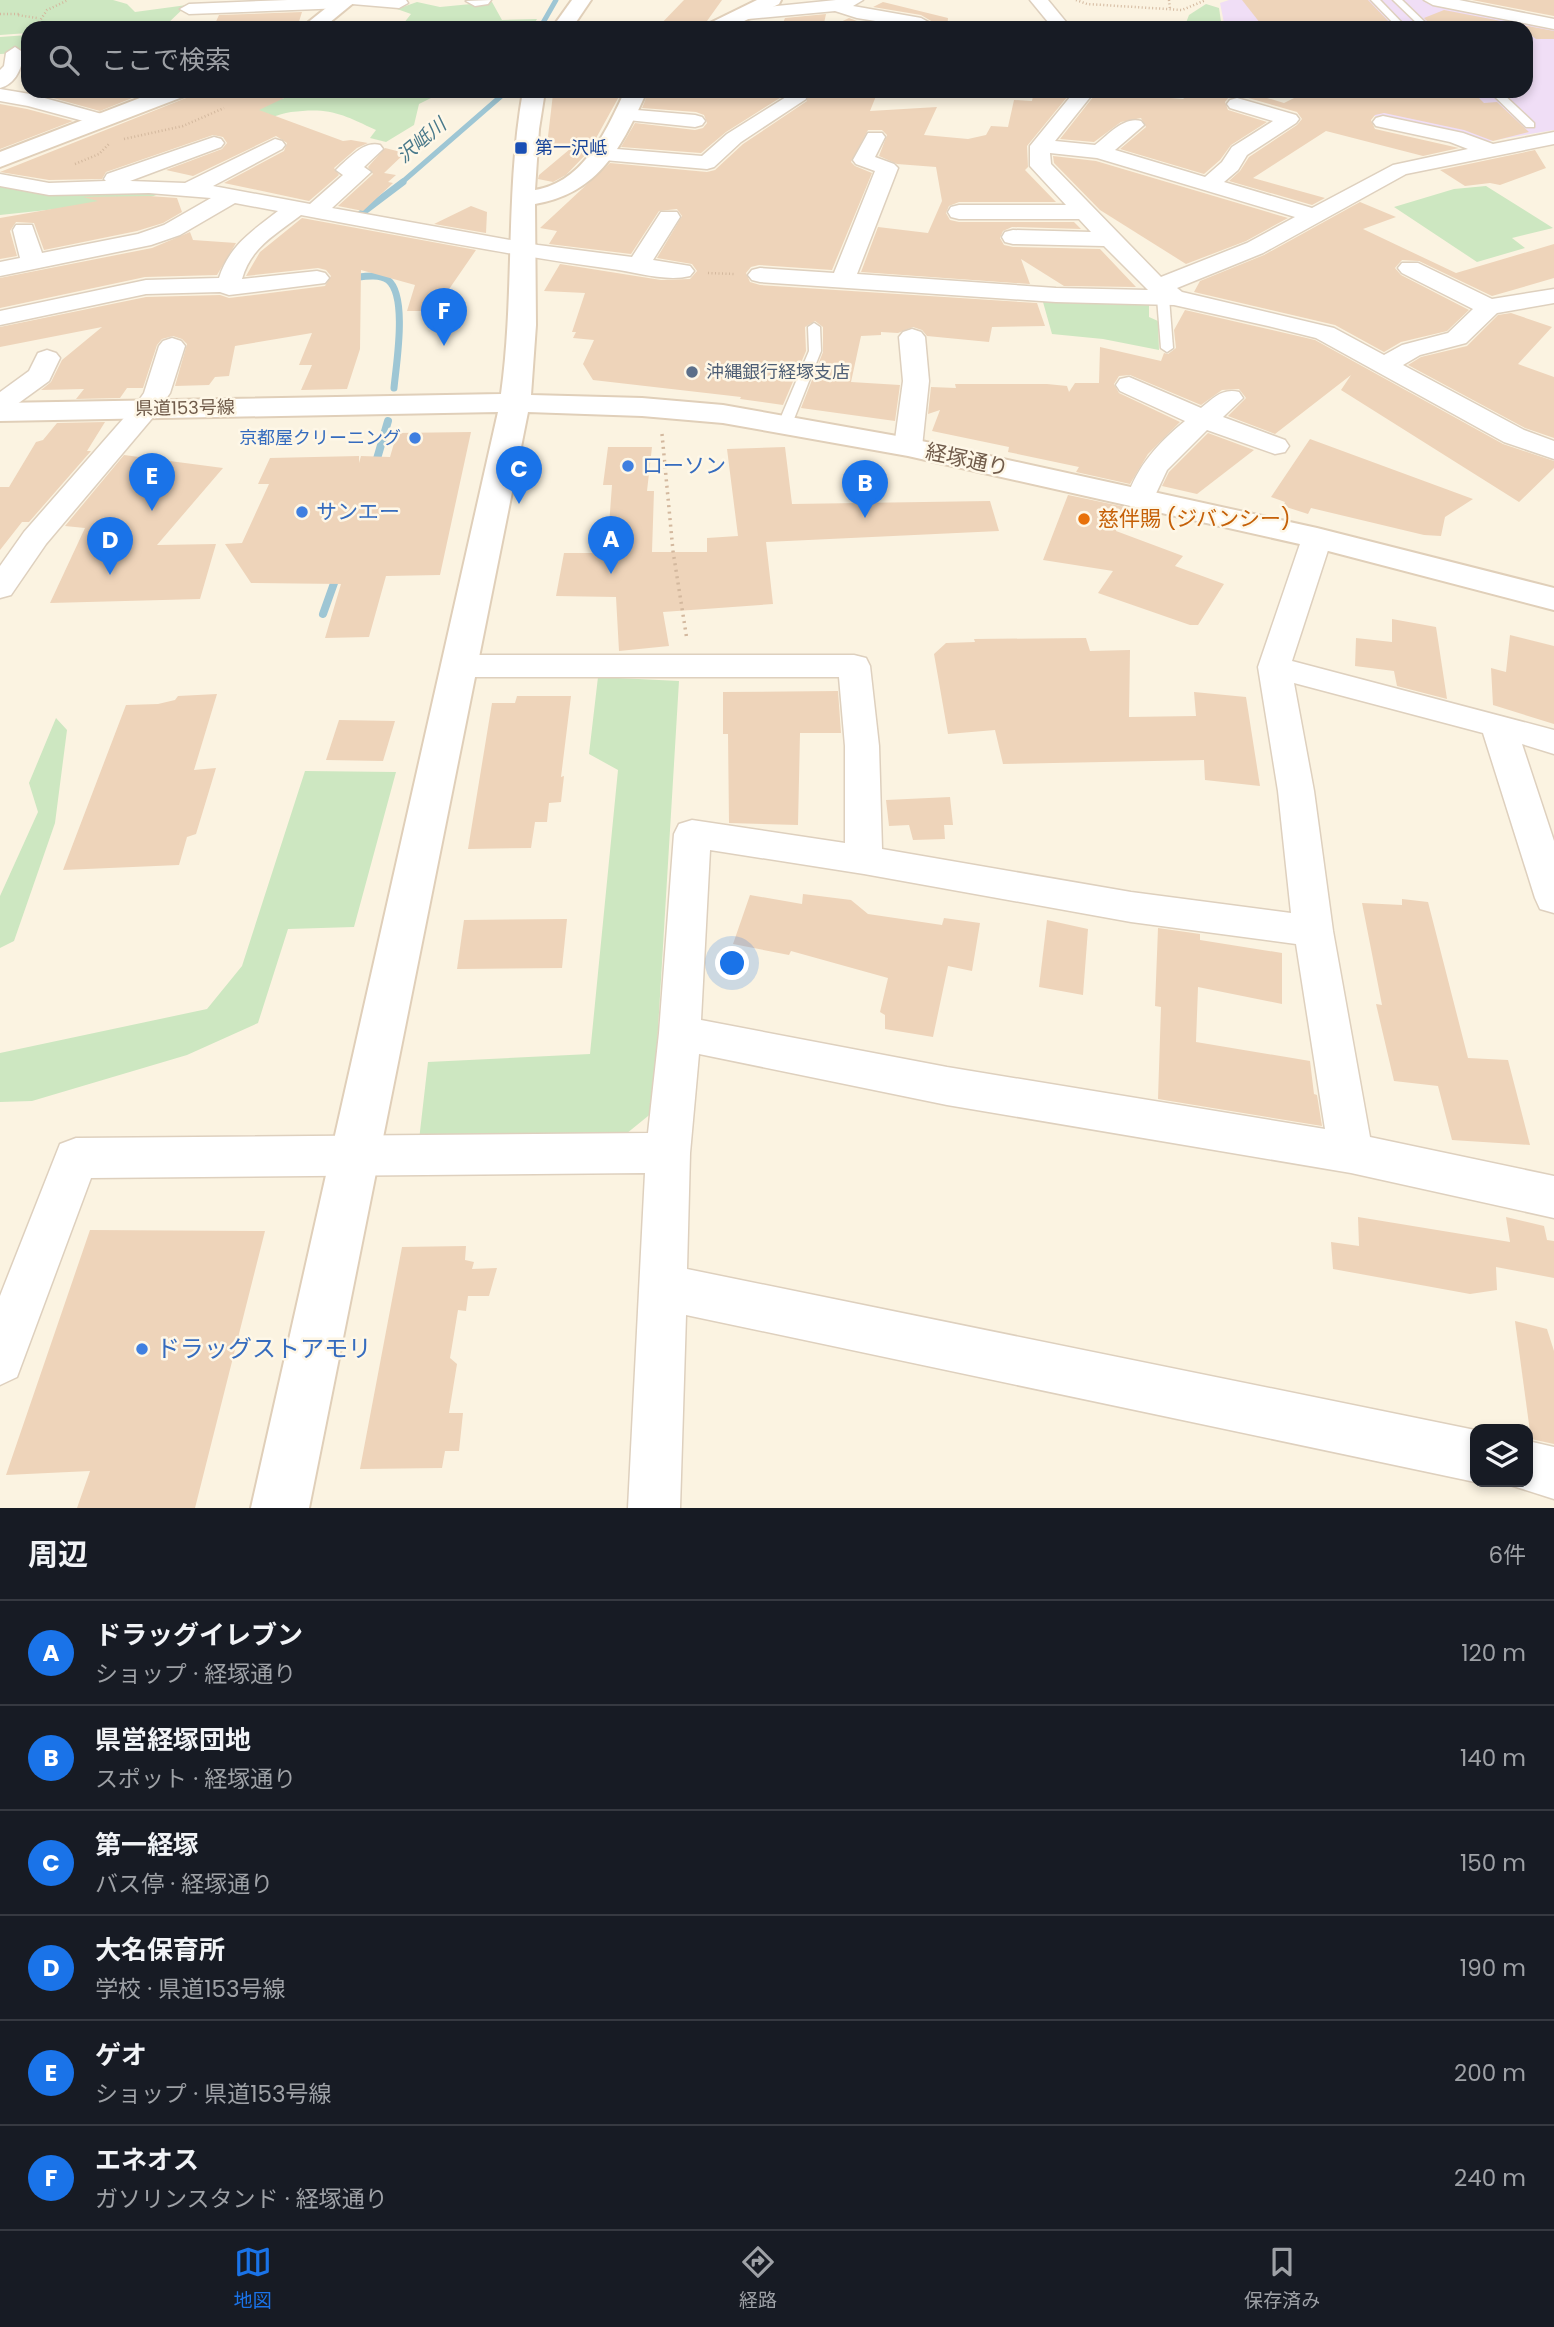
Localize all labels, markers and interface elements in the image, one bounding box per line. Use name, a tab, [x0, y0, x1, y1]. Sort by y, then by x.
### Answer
search box	[21, 21, 1533, 98]
icon: search	[45, 41, 83, 79]
text: ここで検索	[101, 42, 231, 78]
water label: 沢岻川	[391, 110, 453, 169]
place label: 第一沢岻	[535, 135, 607, 160]
marker: 第一沢岻	[513, 140, 529, 156]
pin: F	[421, 288, 467, 346]
place label: 沖縄銀行経塚支店	[706, 359, 850, 384]
marker: 沖縄銀行経塚支店	[684, 364, 700, 380]
street label: 県道153号線	[135, 394, 235, 421]
place label: 京都屋クリーニング	[239, 425, 401, 450]
marker: 京都屋クリーニング	[407, 430, 423, 446]
street label: 経塚通り	[923, 437, 1011, 482]
pin: C	[496, 446, 542, 504]
place label: ローソン	[642, 451, 726, 480]
pin: E	[129, 453, 175, 511]
marker: ローソン	[620, 458, 636, 474]
pin: B	[842, 460, 888, 518]
place label: サンエー	[316, 497, 400, 526]
marker: サンエー	[294, 504, 310, 520]
place label: 慈伴賜 (ジバンシー)	[1098, 504, 1290, 533]
marker: 慈伴賜 (ジバンシー)	[1076, 511, 1092, 527]
pin: A	[588, 516, 634, 574]
pin: D	[87, 517, 133, 575]
your location	[715, 946, 749, 980]
place label: ドラッグストアモリ	[156, 1332, 372, 1365]
marker: ドラッグストアモリ	[134, 1341, 150, 1357]
map controls	[1470, 1424, 1533, 1487]
button: layers	[1470, 1424, 1533, 1487]
text: 周辺	[28, 1533, 88, 1576]
text: 6件	[1488, 1539, 1526, 1571]
text: ドラッグイレブン	[95, 1617, 303, 1653]
text: A	[43, 1637, 59, 1669]
text: 120 m	[1461, 1637, 1526, 1669]
text: ショップ · 経塚通り	[95, 1658, 296, 1690]
text: 県営経塚団地	[95, 1722, 251, 1758]
text: B	[43, 1742, 59, 1774]
text: 140 m	[1460, 1742, 1526, 1774]
text: スポット · 経塚通り	[95, 1763, 296, 1795]
text: 第一経塚	[95, 1827, 199, 1863]
text: C	[42, 1847, 60, 1879]
text: 150 m	[1460, 1847, 1526, 1879]
text: バス停 · 経塚通り	[95, 1868, 273, 1900]
text: 大名保育所	[95, 1932, 225, 1968]
text: D	[43, 1952, 59, 1984]
text: 190 m	[1460, 1952, 1526, 1984]
text: 学校 · 県道153号線	[95, 1973, 286, 2005]
text: ゲオ	[95, 2037, 147, 2073]
text: E	[45, 2057, 57, 2089]
text: 200 m	[1454, 2057, 1526, 2089]
text: ショップ · 県道153号線	[95, 2078, 332, 2110]
text: エネオス	[95, 2142, 199, 2178]
text: F	[45, 2162, 57, 2194]
text: 240 m	[1454, 2162, 1526, 2194]
text: ガソリンスタンド · 経塚通り	[95, 2183, 388, 2215]
tab: 地図	[234, 2243, 272, 2315]
tab: 経路	[739, 2243, 777, 2315]
tab: 保存済み	[1244, 2243, 1320, 2315]

